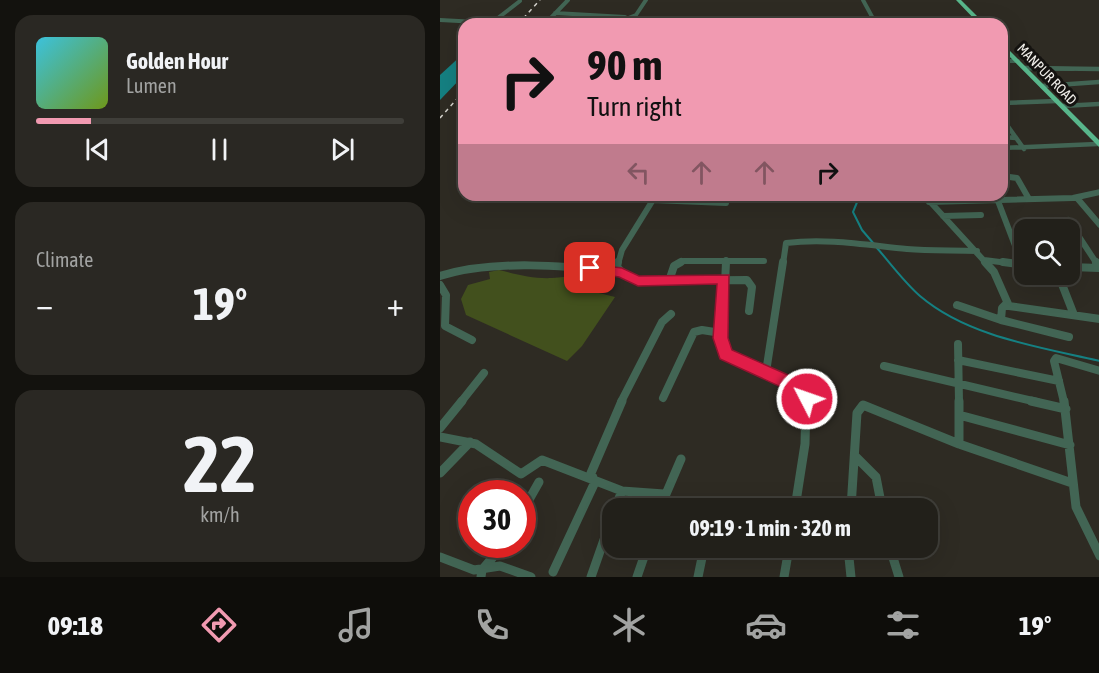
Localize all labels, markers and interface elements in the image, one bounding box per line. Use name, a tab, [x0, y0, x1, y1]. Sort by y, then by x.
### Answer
street label: MANPUR ROAD	[1014, 40, 1080, 108]
text: 90 m	[587, 41, 662, 89]
icon: right	[488, 42, 566, 120]
text: Golden Hour	[126, 48, 228, 74]
text: Lumen	[126, 74, 177, 97]
text: Turn right	[587, 91, 682, 122]
icon: previous	[81, 133, 114, 166]
icon: pause	[203, 133, 236, 166]
icon: next	[326, 133, 359, 166]
icon: left	[622, 156, 655, 189]
icon: ahead	[685, 156, 718, 189]
icon: ahead	[748, 156, 781, 189]
icon: right	[811, 156, 844, 189]
map controls	[1014, 219, 1080, 285]
button: search	[1014, 219, 1080, 285]
pin	[564, 242, 615, 293]
text: Climate	[36, 248, 93, 271]
icon: arrive	[573, 251, 606, 284]
text: 19°	[193, 278, 247, 330]
text: −	[36, 285, 53, 323]
text: +	[387, 285, 404, 323]
position arrow	[775, 367, 839, 431]
text: 22	[183, 419, 257, 509]
speed limit sign: 30	[458, 480, 536, 558]
text: km/h	[200, 503, 240, 526]
text: 09:19 · 1 min · 320 m	[689, 515, 851, 541]
icon: directions	[198, 604, 240, 646]
icon: music	[335, 604, 377, 646]
icon: phone	[471, 604, 513, 646]
icon: climate	[608, 604, 650, 646]
icon: car	[745, 604, 787, 646]
icon: filters	[882, 604, 924, 646]
text: 09:18	[47, 610, 103, 641]
text: 19°	[1019, 610, 1052, 641]

